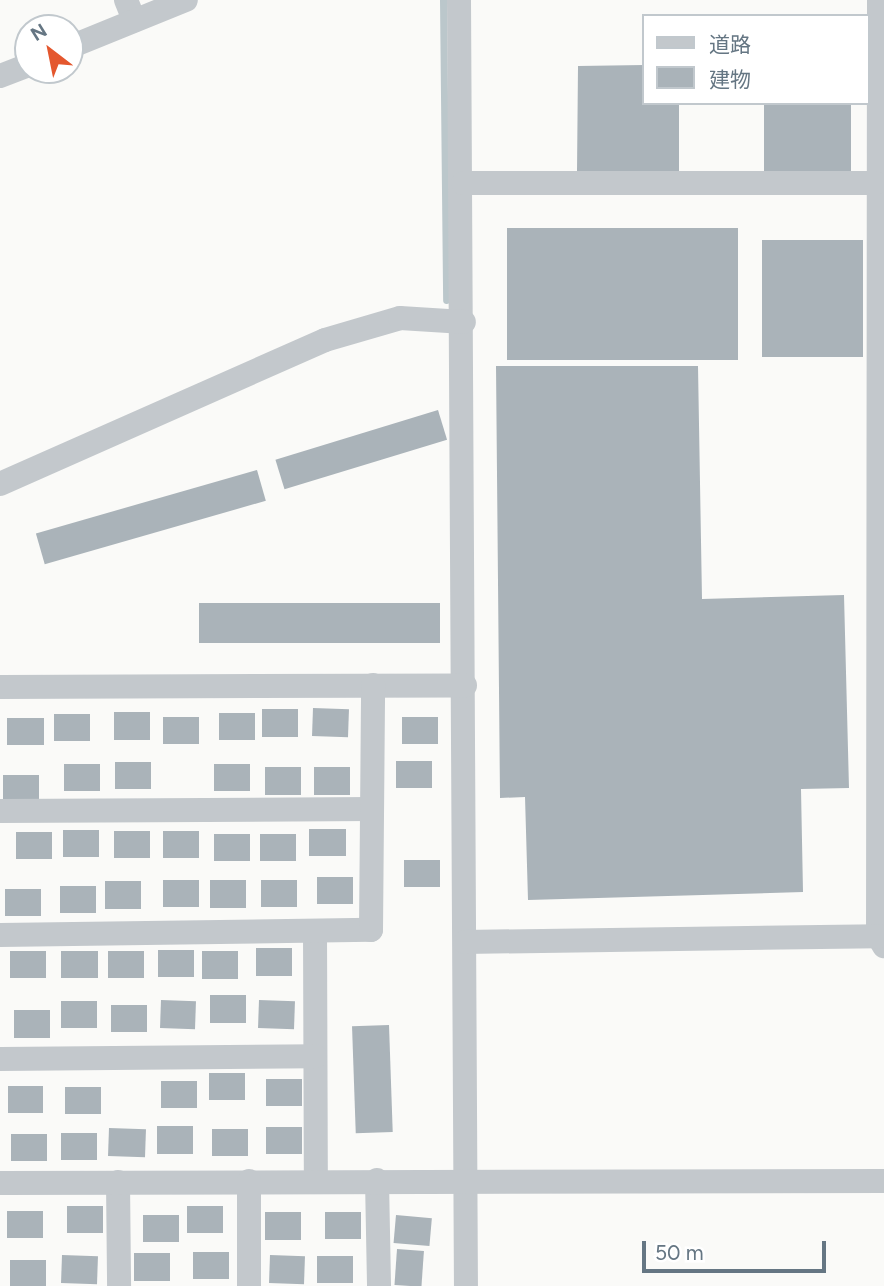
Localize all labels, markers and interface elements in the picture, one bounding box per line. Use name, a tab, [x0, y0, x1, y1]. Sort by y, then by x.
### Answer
north arrow	[14, 14, 84, 84]
legend	[642, 14, 870, 105]
text: N	[26, 19, 51, 46]
text: 道路	[709, 32, 751, 57]
text: 建物	[709, 67, 751, 92]
scale bar	[646, 1226, 830, 1270]
text: 50 m	[655, 1240, 704, 1265]

